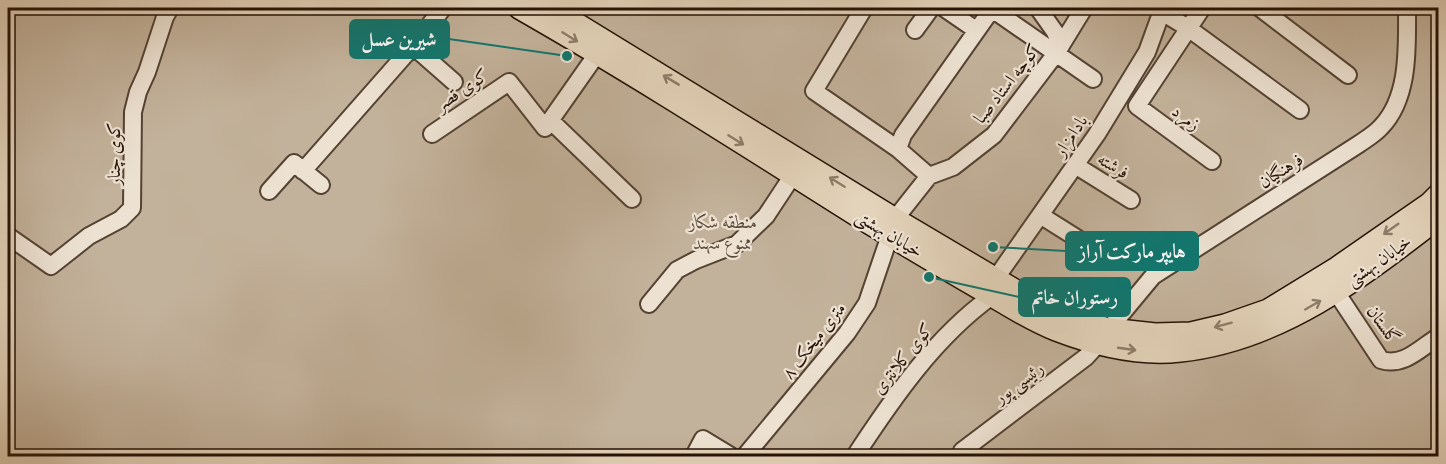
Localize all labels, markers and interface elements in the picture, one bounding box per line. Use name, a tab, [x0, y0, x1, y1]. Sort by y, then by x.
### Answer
callout: شیرین عسل	[350, 20, 449, 58]
text: شیرین عسل	[361, 28, 437, 53]
one-way arrow	[561, 32, 578, 44]
street label: کوچه استاد صبا	[969, 39, 1046, 129]
street label: کوی قصر	[429, 64, 493, 117]
one-way arrow	[663, 73, 680, 85]
street label: زمرد	[1167, 100, 1205, 137]
street label: بادامزار	[1048, 111, 1094, 163]
street label: کوی چنار	[103, 122, 126, 188]
one-way arrow	[727, 134, 744, 146]
street label: فرشته	[1093, 148, 1133, 184]
street label: فرهنگیان	[1254, 148, 1308, 194]
one-way arrow	[828, 176, 845, 189]
street label: خیابان بهشتی	[851, 205, 927, 264]
park label: منطقه شکار ممنوع سهند	[688, 211, 757, 258]
one-way arrow	[1384, 223, 1400, 235]
street label: خیابان بهشتی	[1342, 230, 1417, 293]
callout: هایپر مارکت آراز	[1066, 232, 1198, 270]
text: هایپر مارکت آراز	[1076, 239, 1186, 265]
callout: رستوران خاتم	[1019, 278, 1130, 316]
text: رستوران خاتم	[1032, 286, 1118, 315]
street label: ۸ متری میخک	[777, 298, 851, 384]
one-way arrow	[1304, 298, 1321, 310]
street label: گلستان	[1361, 301, 1405, 349]
street label: کوی کلانتری	[867, 319, 939, 399]
one-way arrow	[1214, 320, 1233, 331]
one-way arrow	[1117, 344, 1137, 355]
street label: رئیسی پور	[988, 357, 1049, 411]

